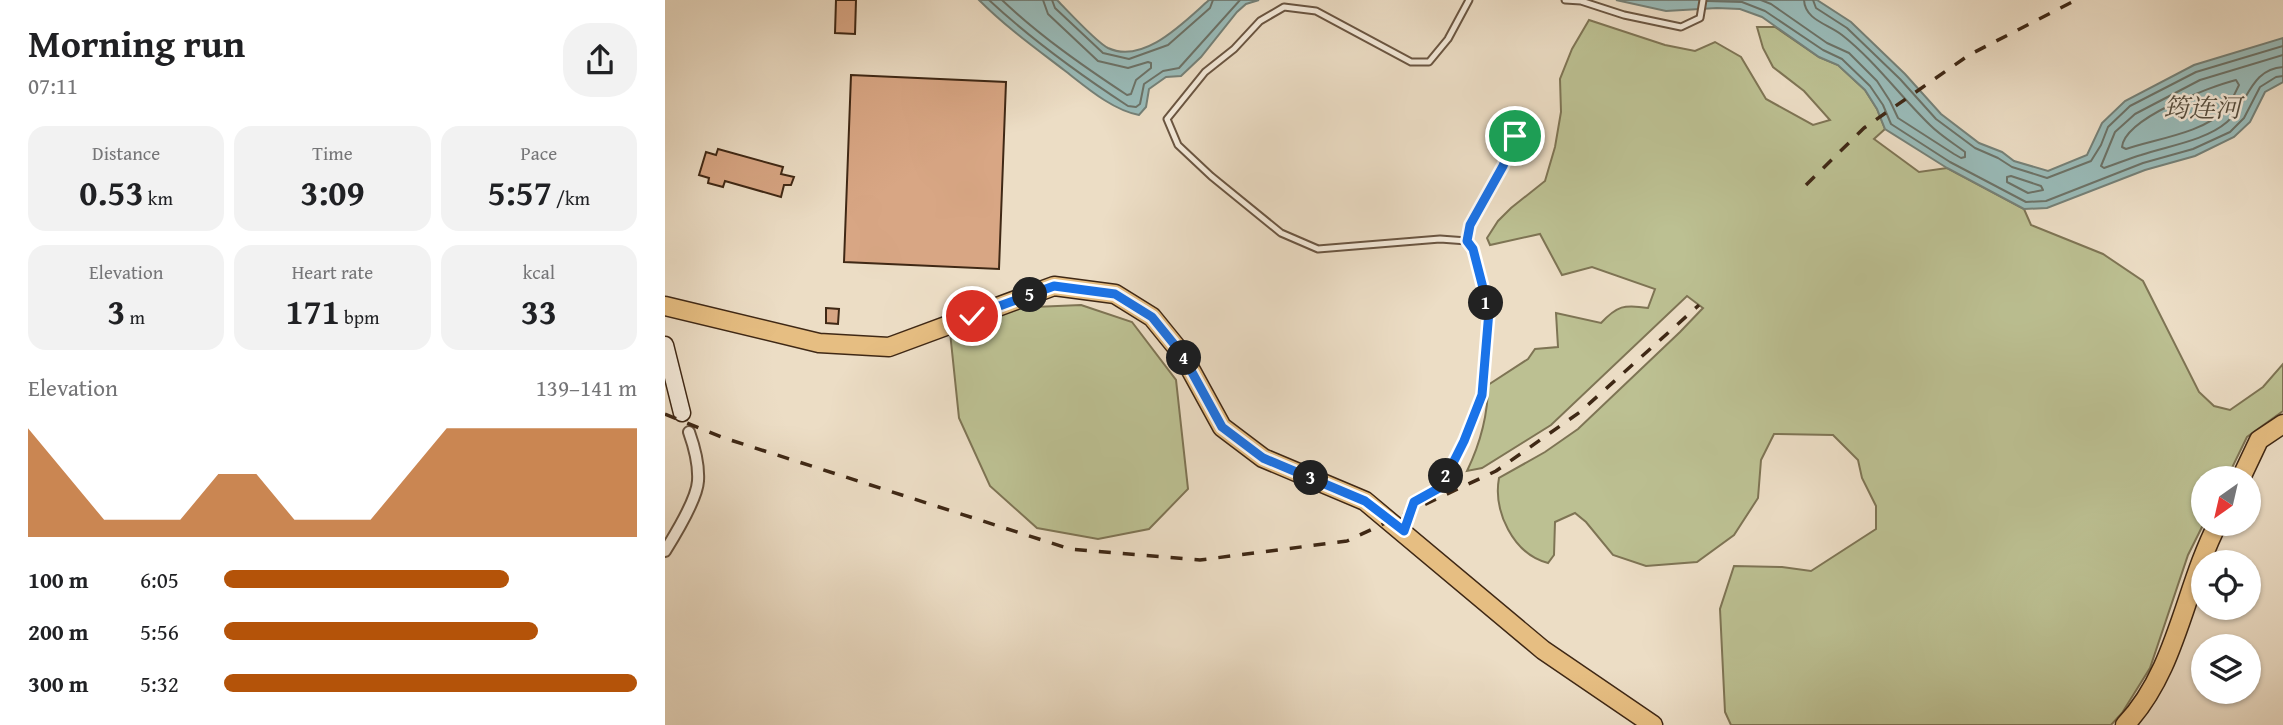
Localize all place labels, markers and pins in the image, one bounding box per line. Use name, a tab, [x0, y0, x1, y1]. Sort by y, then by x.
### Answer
pin	[1485, 106, 1545, 166]
pin: 5	[1013, 278, 1047, 312]
pin	[942, 286, 1002, 346]
pin: 1	[1469, 286, 1503, 320]
pin: 4	[1167, 340, 1201, 376]
pin: 2	[1429, 458, 1463, 494]
pin: 3	[1293, 461, 1329, 496]

